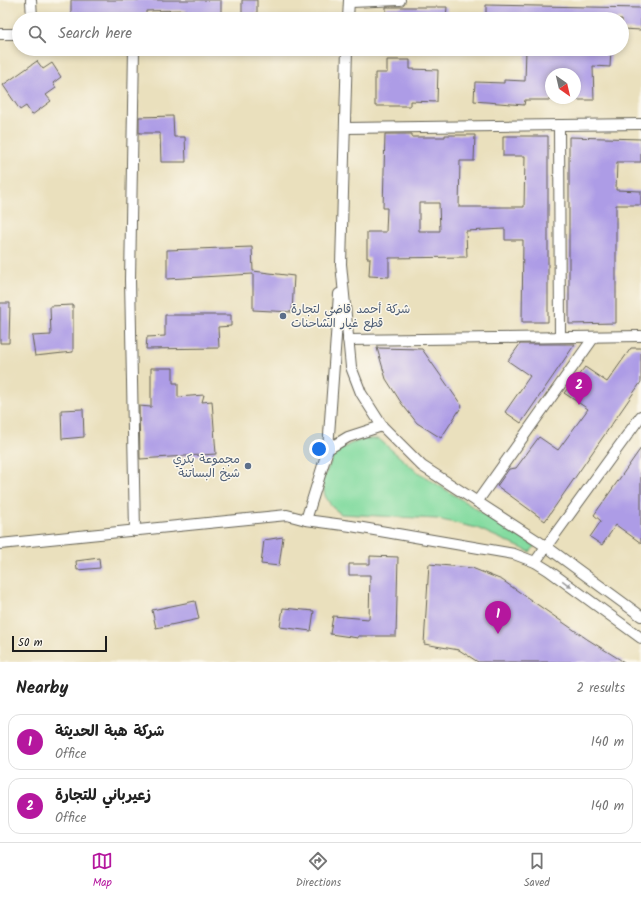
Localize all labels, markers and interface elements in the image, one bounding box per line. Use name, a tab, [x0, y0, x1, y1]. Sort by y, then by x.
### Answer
search box	[12, 12, 629, 56]
text: Search here	[58, 22, 132, 46]
icon: search	[26, 23, 48, 45]
north arrow	[545, 68, 581, 104]
place label: شركة أحمد قاضي لتجارة قطع غيار الشاحنات	[291, 300, 410, 333]
marker: شركة أحمد قاضي لتجارة قطع غيار الشاحنات	[278, 311, 288, 321]
pin: 2	[566, 372, 592, 405]
your location	[309, 439, 329, 459]
place label: مجموعة بكري شيخ البساتنة	[173, 450, 240, 483]
marker: مجموعة بكري شيخ البساتنة	[243, 461, 253, 471]
one-way arrow	[561, 580, 572, 589]
pin: 1	[485, 601, 511, 634]
scale bar	[12, 634, 107, 653]
text: 50 m	[18, 634, 43, 652]
text: Nearby	[16, 675, 68, 702]
text: 2 results	[577, 678, 625, 699]
text: شركة هبة الحديثة	[55, 720, 164, 744]
text: 1	[28, 732, 32, 753]
text: 140 m	[591, 732, 624, 753]
text: Office	[55, 744, 86, 765]
text: زعيرباني للتجارة	[55, 784, 151, 808]
text: 2	[26, 796, 34, 817]
text: 140 m	[591, 796, 624, 817]
text: Office	[55, 808, 86, 829]
tab: Map	[91, 850, 113, 892]
tab: Directions	[296, 850, 341, 892]
tab: Saved	[524, 850, 550, 892]

